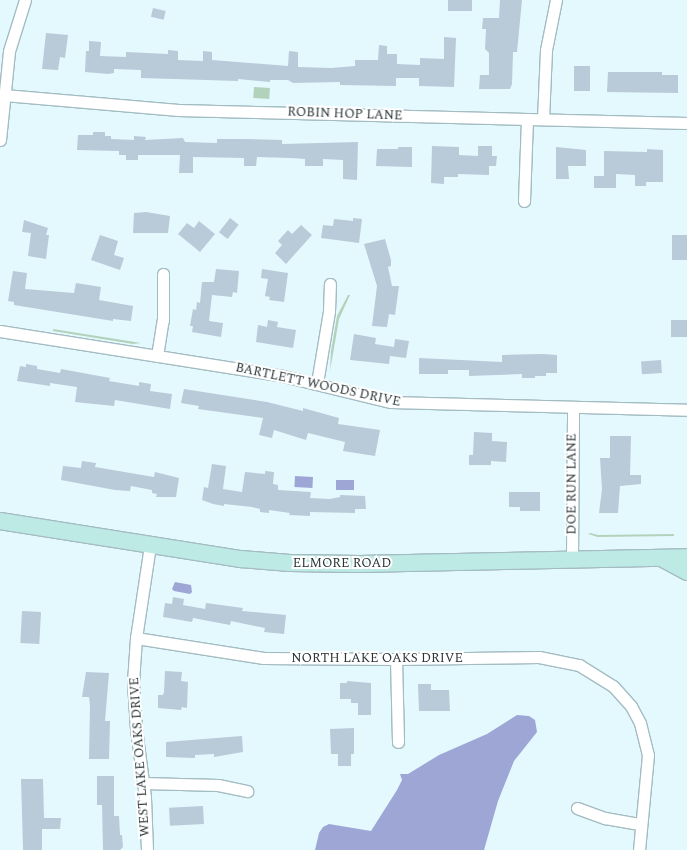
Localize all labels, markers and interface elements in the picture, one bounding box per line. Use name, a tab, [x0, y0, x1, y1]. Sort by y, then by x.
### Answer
street label: ROBIN HOP LANE	[287, 104, 403, 124]
street label: BARTLETT WOODS DRIVE	[234, 360, 402, 410]
street label: DOE RUN LANE	[564, 433, 580, 535]
street label: ELMORE ROAD	[293, 555, 391, 571]
street label: NORTH LAKE OAKS DRIVE	[291, 650, 463, 666]
street label: WEST LAKE OAKS DRIVE	[127, 677, 153, 837]

